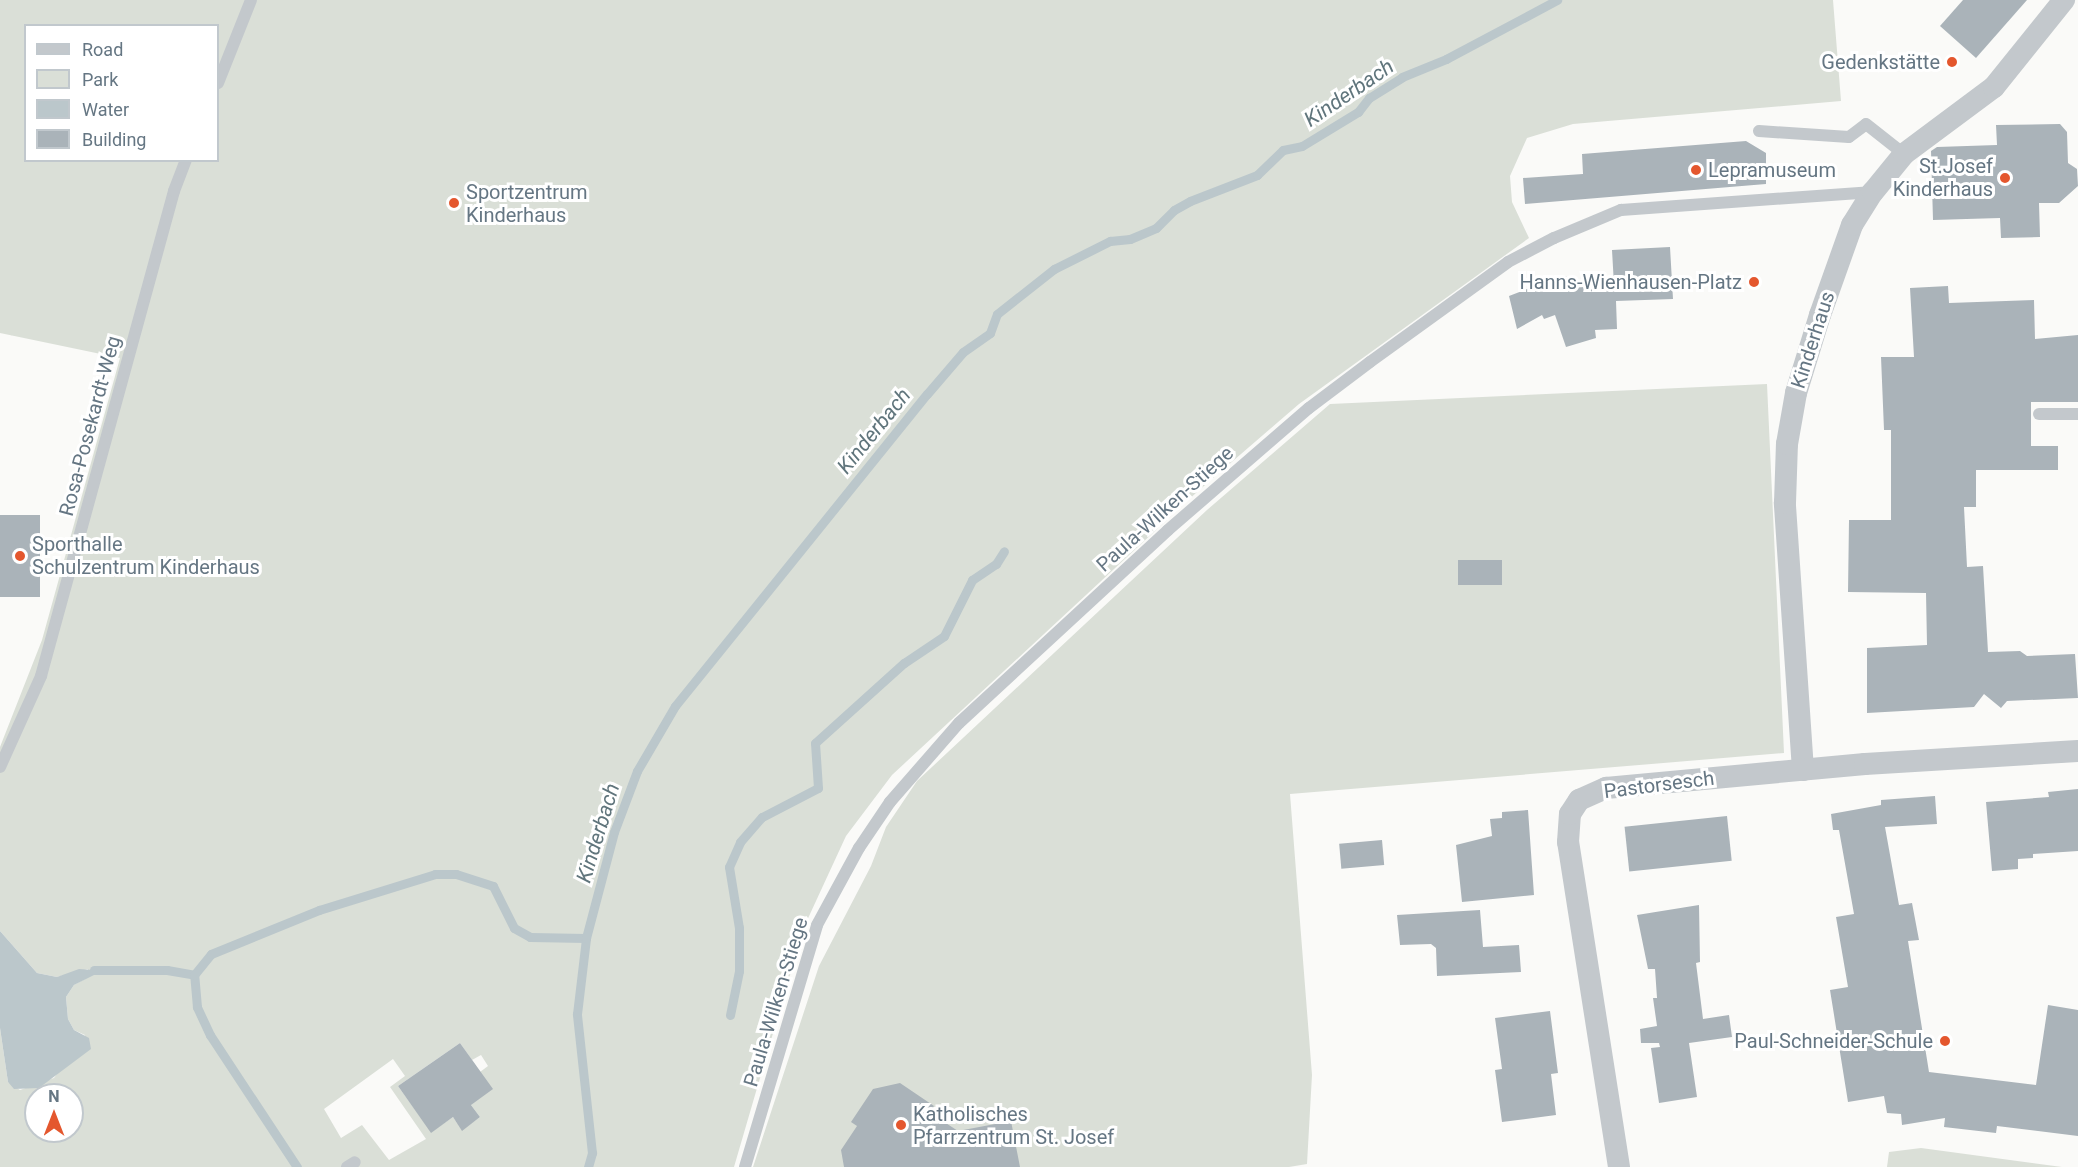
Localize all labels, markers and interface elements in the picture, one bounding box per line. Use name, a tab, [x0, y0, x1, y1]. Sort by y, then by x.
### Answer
legend	[24, 24, 219, 162]
text: Road	[82, 39, 123, 60]
place label: Gedenkstätte	[1821, 50, 1940, 74]
water label: Kinderbach	[1299, 54, 1399, 132]
marker: Gedenkstätte	[1945, 55, 1959, 69]
text: Park	[82, 69, 118, 90]
text: Water	[82, 99, 129, 120]
text: Building	[82, 129, 146, 150]
place label: St.Josef Kinderhaus	[1893, 154, 1993, 201]
place label: Lepramuseum	[1708, 158, 1836, 182]
marker: Lepramuseum	[1689, 163, 1703, 177]
marker: St.Josef Kinderhaus	[1998, 171, 2012, 185]
place label: Sportzentrum Kinderhaus	[466, 180, 588, 227]
marker: Sportzentrum Kinderhaus	[447, 196, 461, 210]
place label: Hanns-Wienhausen-Platz	[1519, 270, 1742, 294]
marker: Hanns-Wienhausen-Platz	[1747, 275, 1761, 289]
street label: Kinderhaus	[1786, 289, 1840, 391]
street label: Rosa-Posekardt-Weg	[54, 333, 126, 519]
water label: Kinderbach	[832, 383, 916, 479]
street label: Paula-Wilken-Stiege	[1092, 441, 1238, 577]
place label: Sporthalle Schulzentrum Kinderhaus	[32, 532, 260, 579]
marker: Sporthalle Schulzentrum Kinderhaus	[13, 549, 27, 563]
street label: Pastorsesch	[1602, 766, 1716, 804]
water label: Kinderbach	[571, 780, 625, 886]
street label: Paula-Wilken-Stiege	[739, 914, 813, 1090]
place label: Paul-Schneider-Schule	[1734, 1029, 1933, 1053]
marker: Paul-Schneider-Schule	[1938, 1034, 1952, 1048]
north arrow	[24, 1083, 84, 1143]
text: N	[48, 1087, 60, 1106]
place label: Katholisches Pfarrzentrum St. Josef	[913, 1102, 1114, 1149]
marker: Katholisches Pfarrzentrum St. Josef	[894, 1118, 908, 1132]

